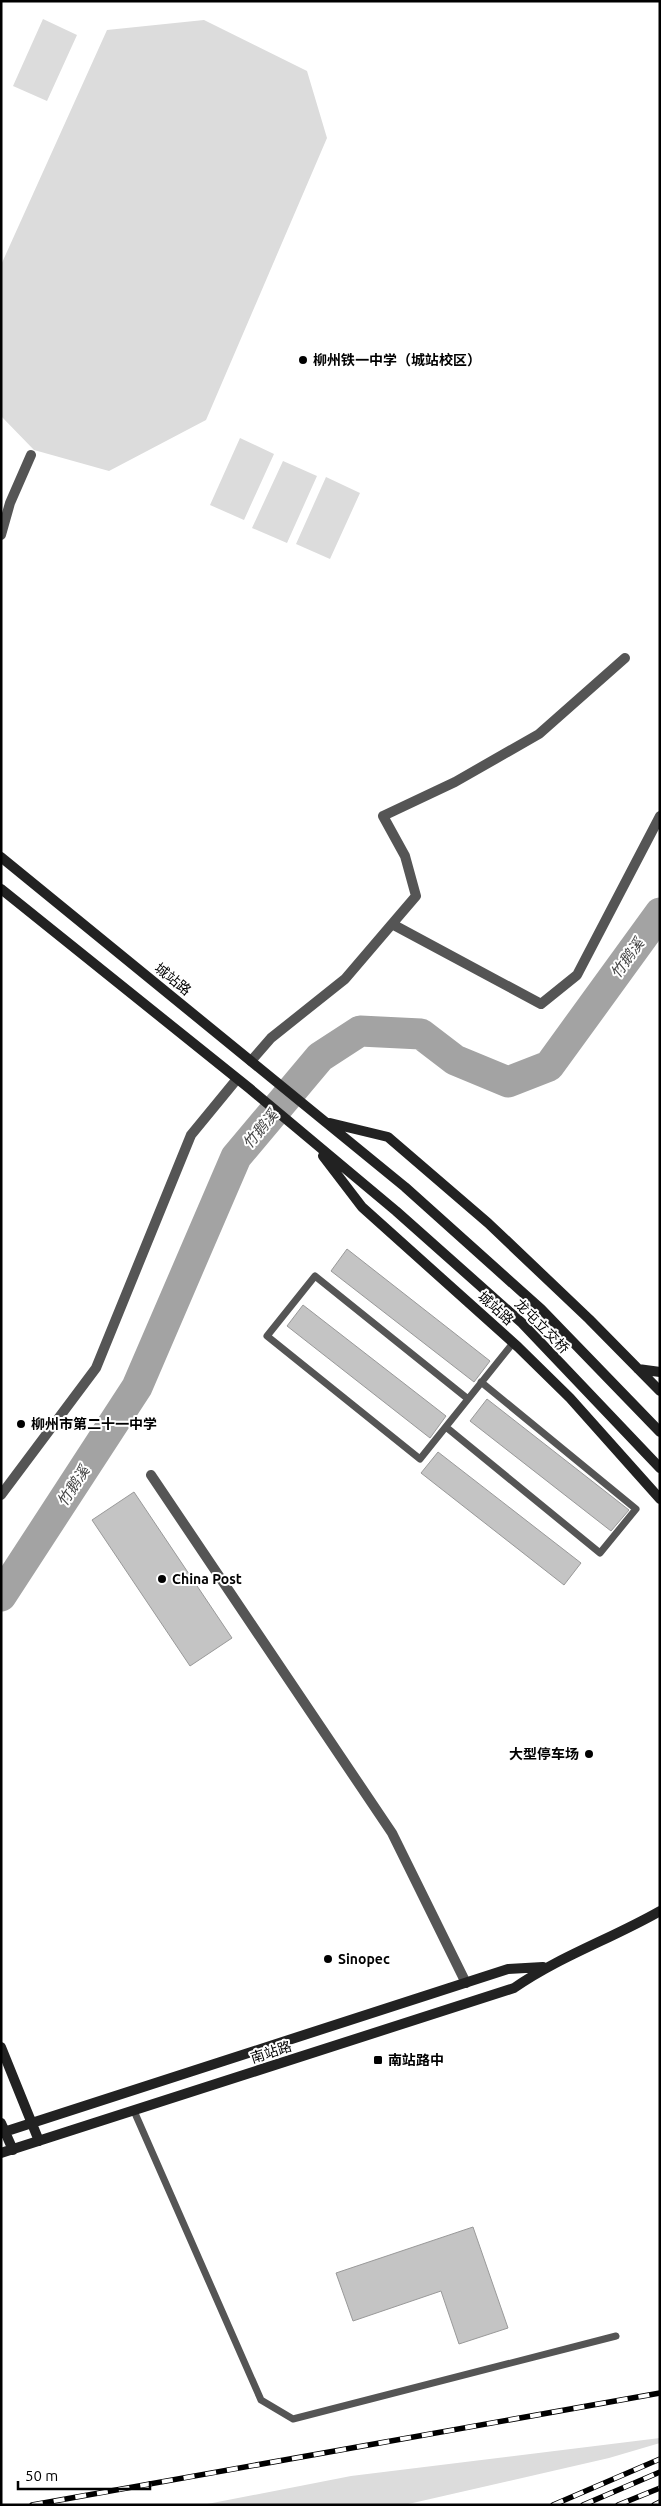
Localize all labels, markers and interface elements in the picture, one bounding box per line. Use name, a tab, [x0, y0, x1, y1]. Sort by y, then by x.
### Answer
place label: 柳州铁一中学（城站校区）	[313, 352, 481, 368]
marker: 柳州铁一中学（城站校区）	[297, 354, 309, 366]
water label: 竹鹅溪	[607, 933, 648, 981]
street label: 城站路	[152, 960, 194, 998]
water label: 竹鹅溪	[239, 1105, 282, 1152]
street label: 城站路	[475, 1288, 517, 1328]
street label: 龙屯立交桥	[512, 1296, 572, 1356]
place label: 柳州市第二十一中学	[31, 1416, 157, 1432]
marker: 柳州市第二十一中学	[15, 1418, 27, 1430]
water label: 竹鹅溪	[54, 1461, 93, 1510]
place label: China Post	[172, 1571, 242, 1587]
marker: China Post	[156, 1573, 168, 1585]
place label: 大型停车场	[509, 1746, 579, 1762]
marker: 大型停车场	[583, 1748, 595, 1760]
place label: Sinopec	[338, 1951, 390, 1967]
marker: Sinopec	[322, 1953, 334, 1965]
street label: 南站路	[249, 2038, 293, 2066]
place label: 南站路中	[388, 2052, 444, 2068]
marker: 南站路中	[372, 2054, 384, 2066]
scale bar	[18, 2458, 150, 2490]
text: 50 m	[25, 2467, 58, 2484]

